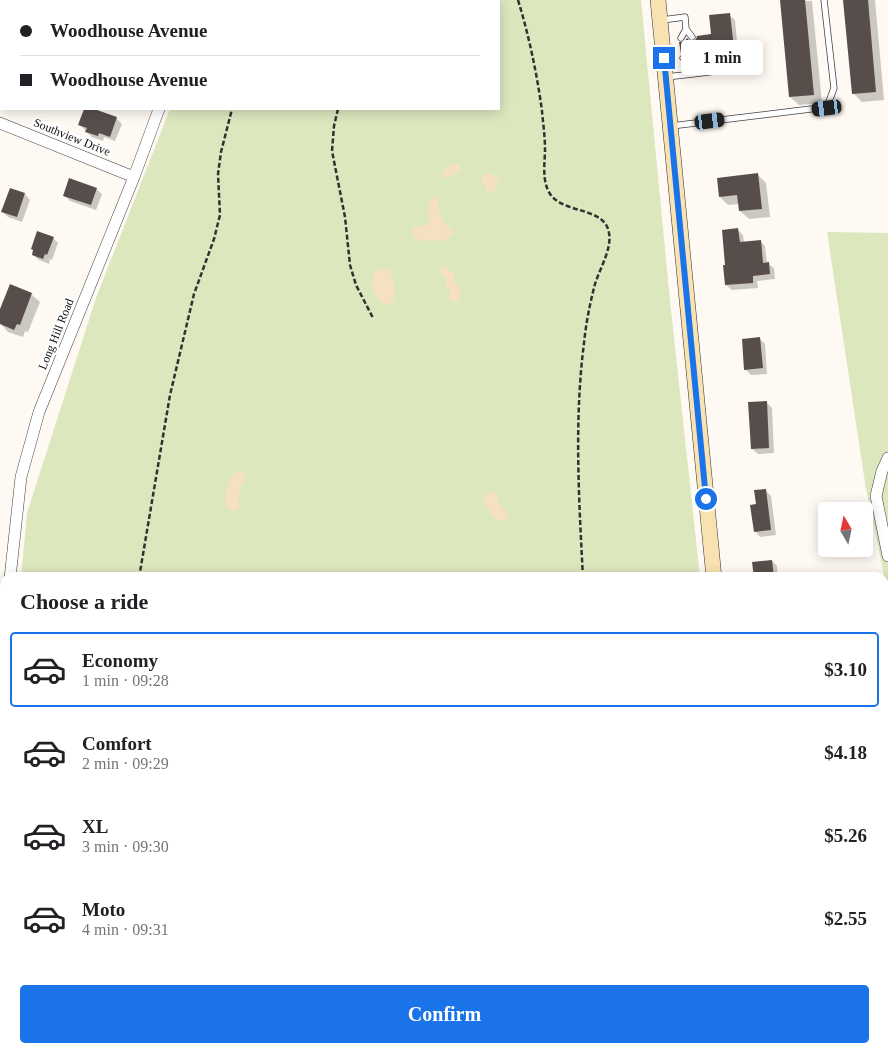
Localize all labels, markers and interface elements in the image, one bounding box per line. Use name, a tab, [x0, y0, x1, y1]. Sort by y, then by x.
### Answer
text: Woodhouse Avenue	[50, 20, 208, 41]
callout: 1 min	[682, 40, 764, 76]
route end	[653, 47, 675, 69]
text: 1 min	[703, 49, 741, 66]
text: Woodhouse Avenue	[50, 69, 208, 90]
car	[811, 99, 842, 117]
car	[694, 112, 725, 130]
street label: Southview Drive	[32, 115, 112, 159]
street label: Long Hill Road	[35, 296, 77, 372]
route start	[695, 488, 717, 510]
north arrow	[818, 502, 872, 558]
map controls	[818, 502, 873, 557]
text: Choose a ride	[20, 589, 148, 614]
icon: car	[22, 647, 67, 692]
text: Economy	[82, 650, 158, 671]
text: $3.10	[824, 659, 867, 680]
text: 1 min · 09:28	[82, 672, 169, 689]
icon: car	[22, 730, 67, 775]
text: Comfort	[82, 733, 152, 754]
text: $4.18	[824, 742, 867, 763]
text: 2 min · 09:29	[82, 755, 169, 772]
icon: car	[22, 813, 67, 858]
text: XL	[82, 816, 108, 837]
text: $5.26	[824, 825, 867, 846]
text: 3 min · 09:30	[82, 838, 169, 855]
icon: car	[22, 896, 67, 941]
text: Moto	[82, 899, 125, 920]
text: $2.55	[824, 908, 867, 929]
text: 4 min · 09:31	[82, 921, 169, 938]
button: Confirm	[20, 985, 869, 1043]

